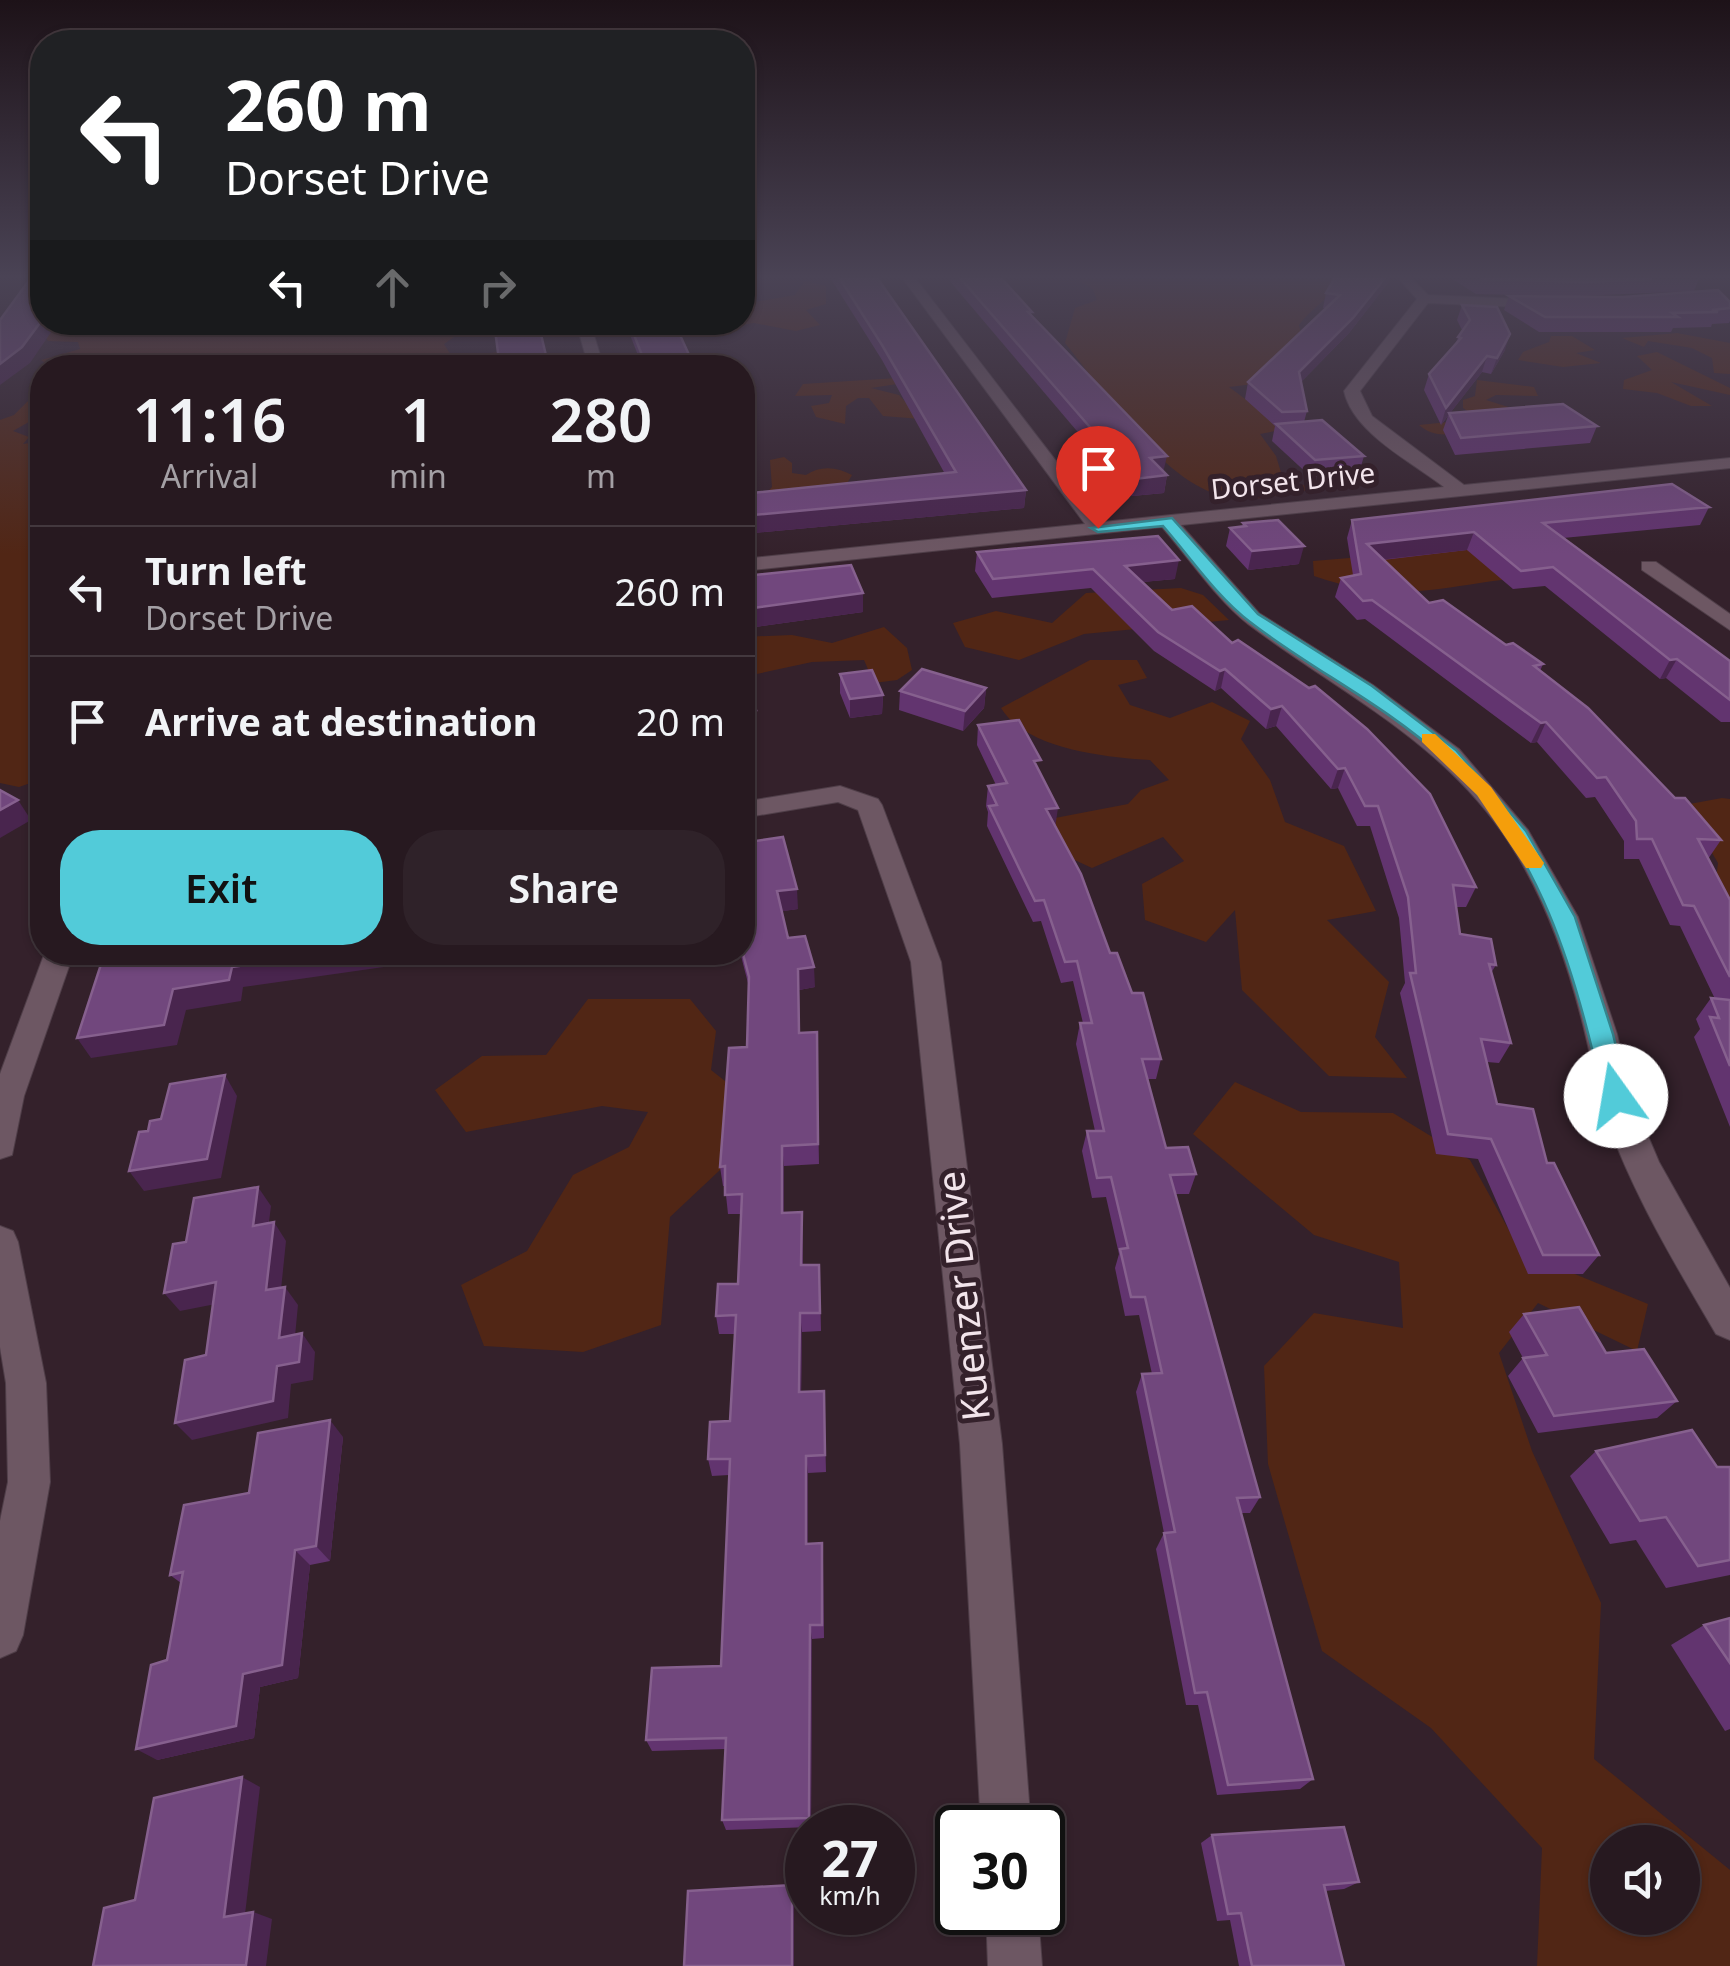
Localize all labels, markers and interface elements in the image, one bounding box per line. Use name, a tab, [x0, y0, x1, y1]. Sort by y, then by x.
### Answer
text: 260 m	[225, 56, 432, 152]
icon: left	[60, 70, 190, 200]
text: Dorset Drive	[225, 147, 490, 208]
icon: left	[260, 260, 315, 315]
icon: ahead	[365, 260, 420, 315]
icon: right	[470, 260, 525, 315]
text: 11:16	[133, 378, 286, 460]
text: 1	[401, 378, 435, 460]
text: 280	[549, 378, 652, 460]
pin	[1056, 426, 1141, 529]
icon: arrive	[1071, 441, 1126, 496]
street label: Dorset Drive	[1209, 452, 1377, 508]
text: Arrival	[161, 454, 258, 497]
text: min	[389, 454, 447, 497]
text: m	[586, 454, 616, 497]
text: Turn left	[145, 544, 307, 596]
icon: left	[60, 564, 115, 619]
text: 260 m	[614, 565, 725, 617]
text: Dorset Drive	[145, 596, 333, 639]
icon: arrive	[60, 694, 115, 749]
text: Arrive at destination	[145, 695, 537, 747]
text: 20 m	[636, 695, 725, 747]
button: Exit	[60, 830, 383, 945]
button: Share	[403, 830, 725, 945]
position arrow	[1564, 1044, 1668, 1148]
street label: Kuenzer Drive	[923, 1169, 1001, 1424]
speed limit sign: 30	[935, 1805, 1065, 1935]
text: 27	[821, 1824, 879, 1892]
map controls	[1590, 1825, 1700, 1935]
button: sound	[1590, 1825, 1700, 1935]
text: km/h	[819, 1878, 881, 1912]

